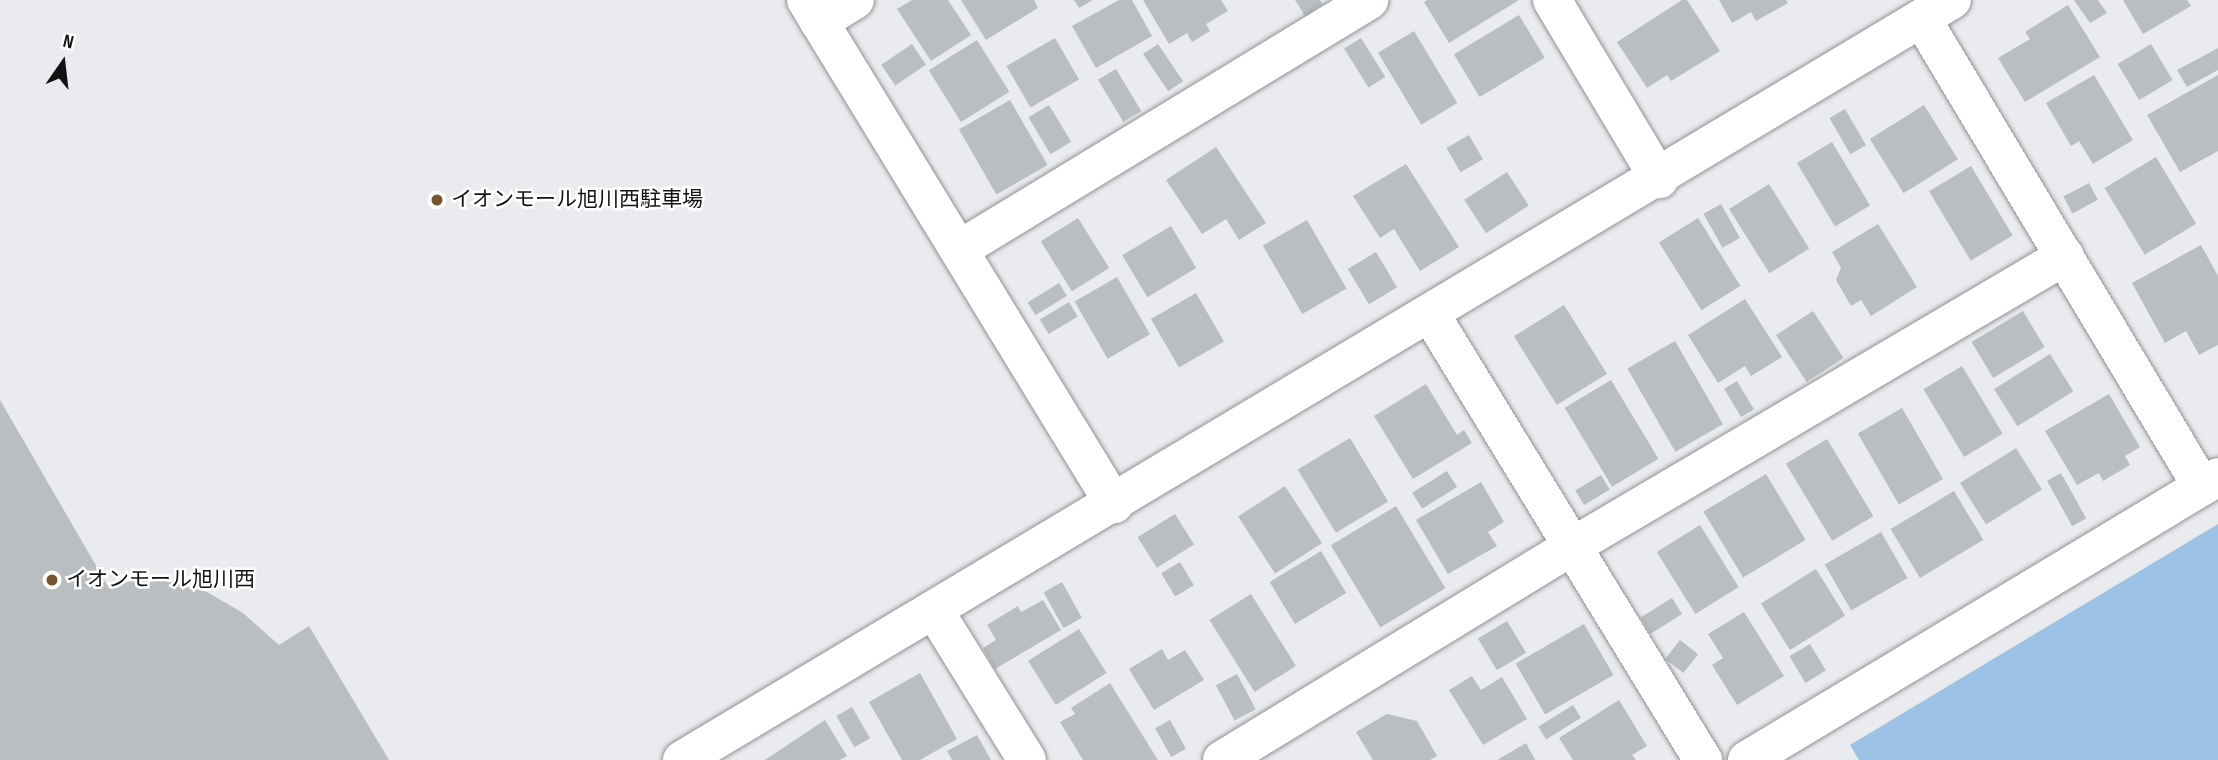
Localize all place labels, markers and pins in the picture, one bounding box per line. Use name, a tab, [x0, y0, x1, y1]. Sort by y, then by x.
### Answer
place label: イオンモール旭川西駐車場	[451, 187, 703, 213]
marker: イオンモール旭川西駐車場	[429, 192, 445, 208]
place label: イオンモール旭川西	[66, 567, 255, 593]
marker: イオンモール旭川西	[44, 572, 60, 588]

